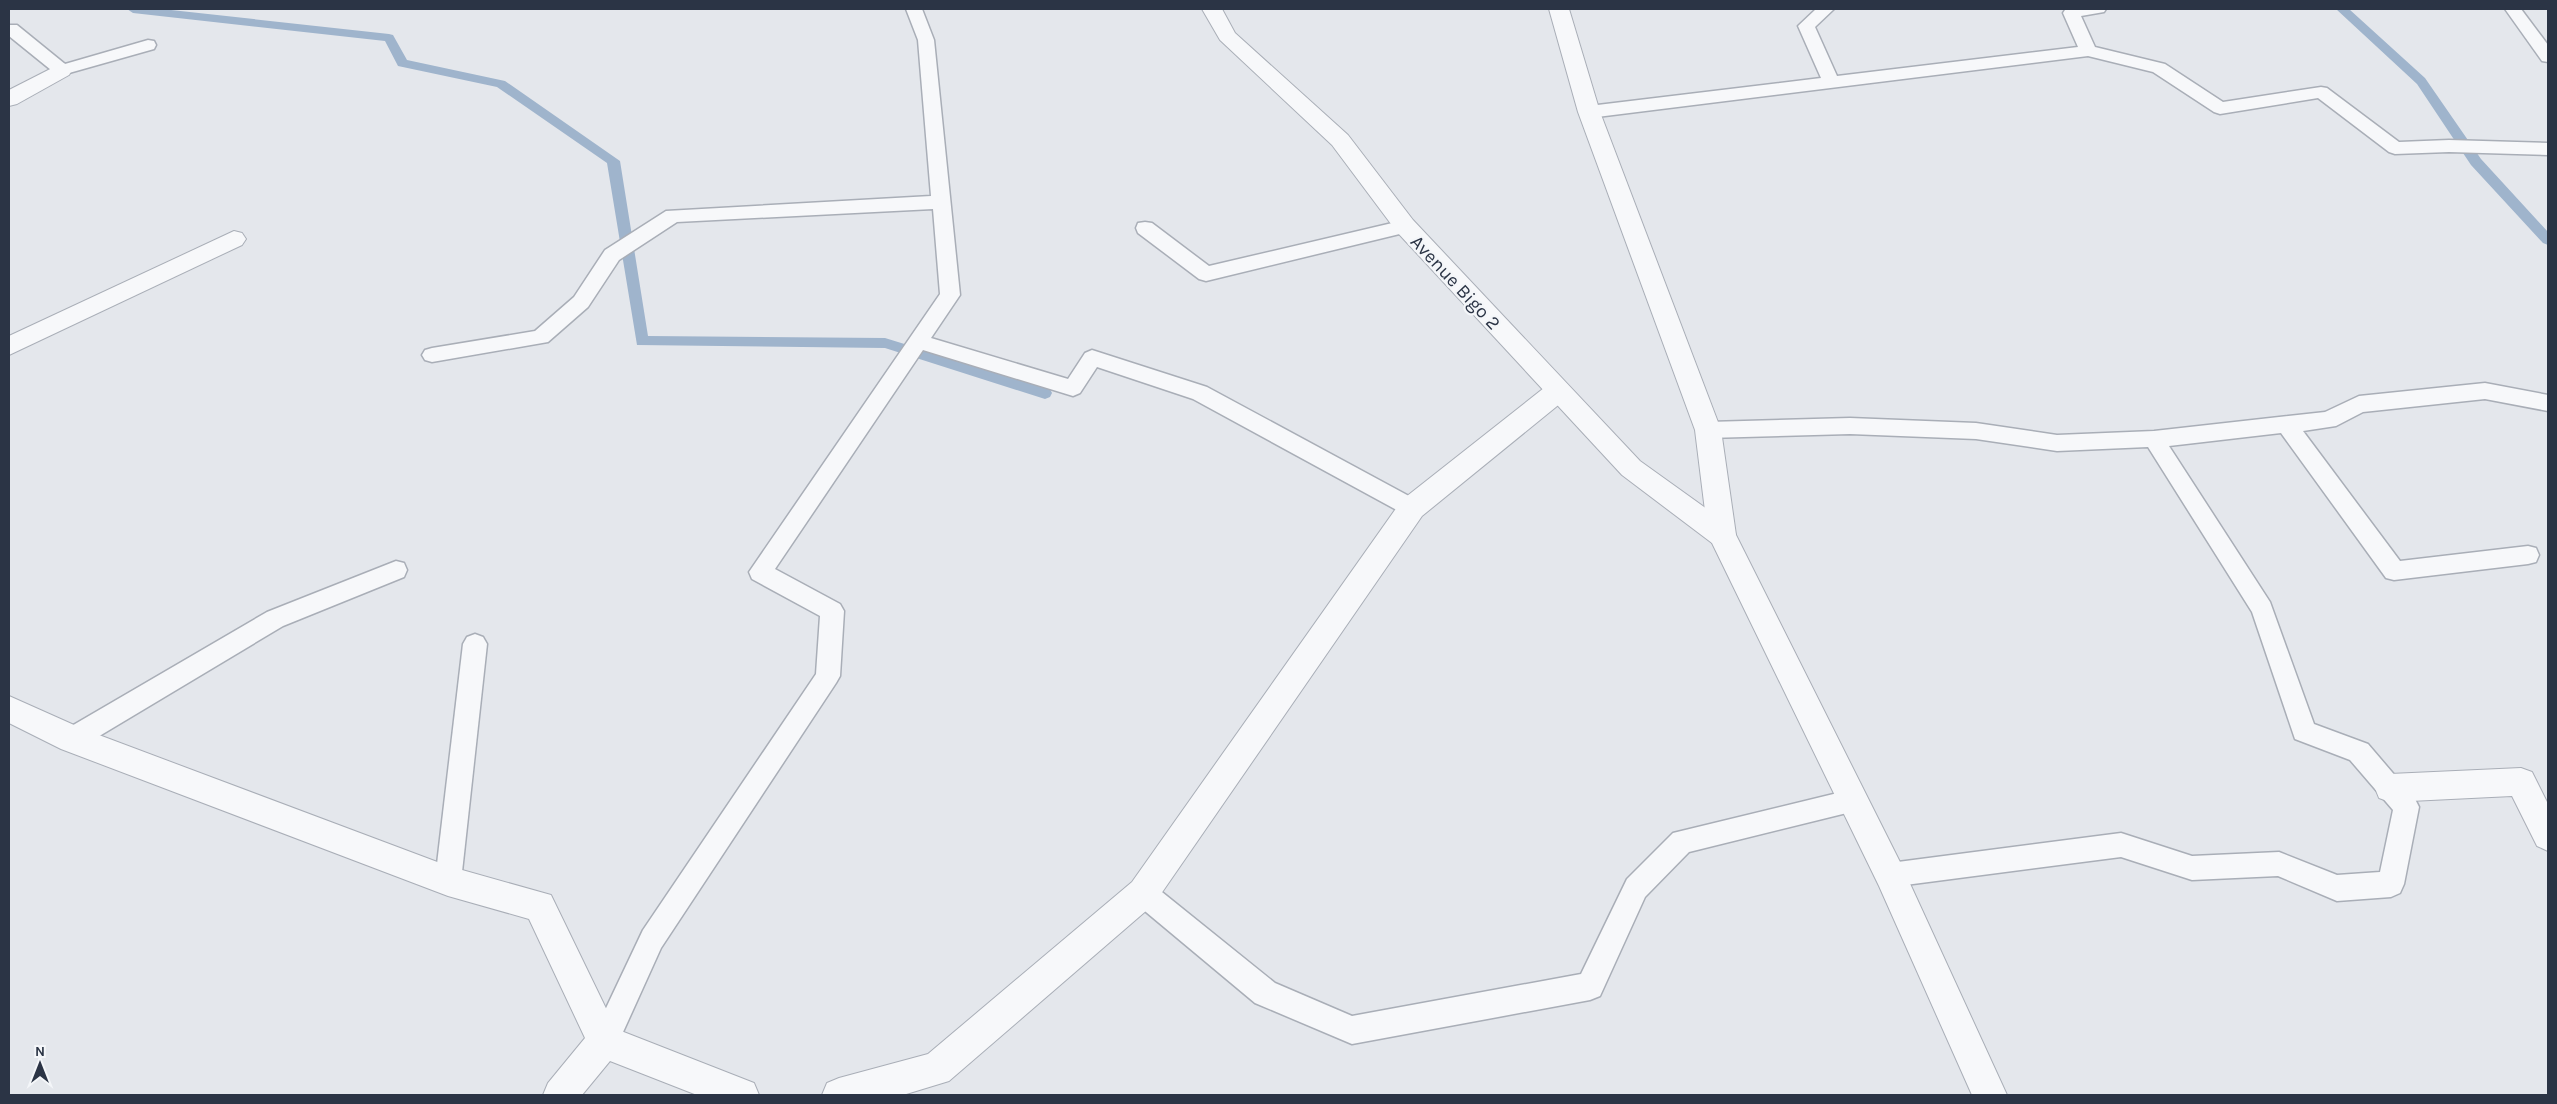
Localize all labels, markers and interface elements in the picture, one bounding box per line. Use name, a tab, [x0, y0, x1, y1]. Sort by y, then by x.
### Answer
street label: Avenue Bigo 2	[1406, 231, 1505, 334]
north arrow	[15, 1039, 65, 1089]
text: N	[35, 1043, 45, 1060]

